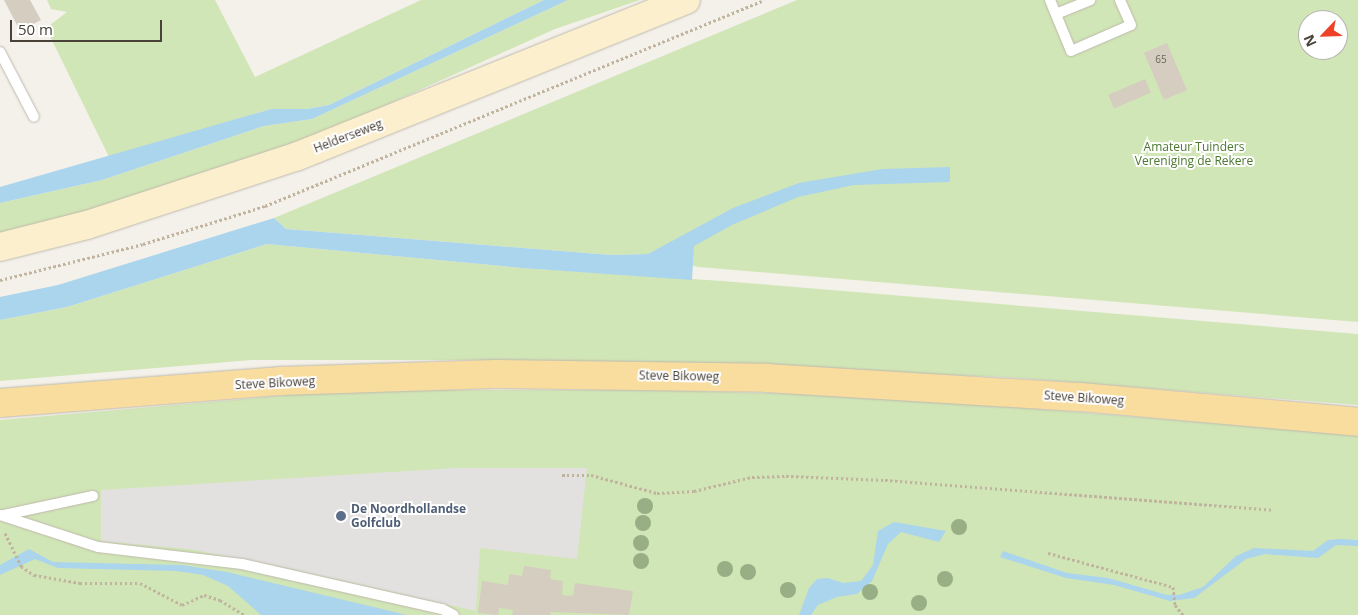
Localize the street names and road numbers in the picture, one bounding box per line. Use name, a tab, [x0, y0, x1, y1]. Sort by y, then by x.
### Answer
street label: Helderseweg	[312, 116, 384, 156]
street label: Steve Bikoweg	[639, 368, 719, 384]
street label: Steve Bikoweg	[235, 374, 315, 392]
street label: Steve Bikoweg	[1043, 388, 1125, 408]

